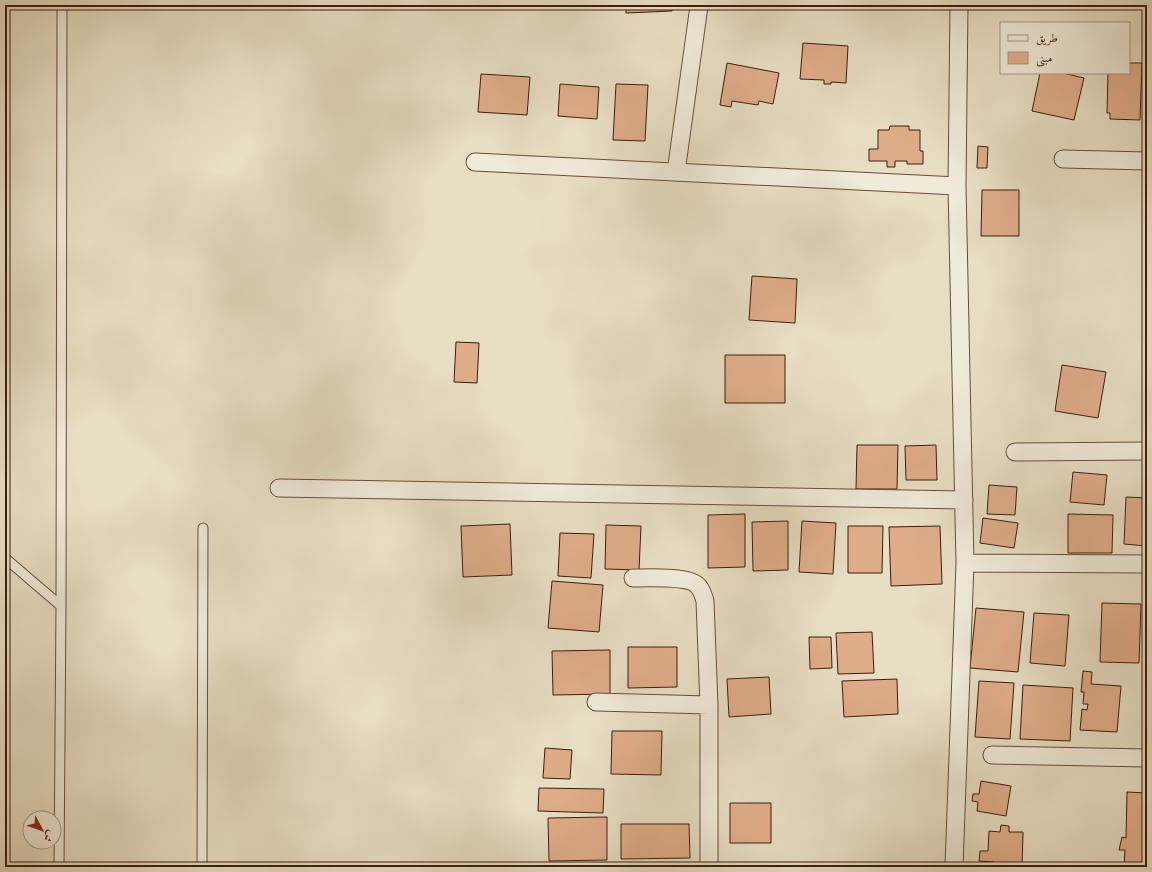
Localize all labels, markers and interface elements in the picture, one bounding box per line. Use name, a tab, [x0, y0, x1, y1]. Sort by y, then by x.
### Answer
legend	[1000, 22, 1130, 74]
text: طريق	[1036, 31, 1058, 46]
text: مبنى	[1036, 51, 1052, 67]
north arrow	[22, 810, 62, 850]
text: ش	[41, 828, 58, 845]

